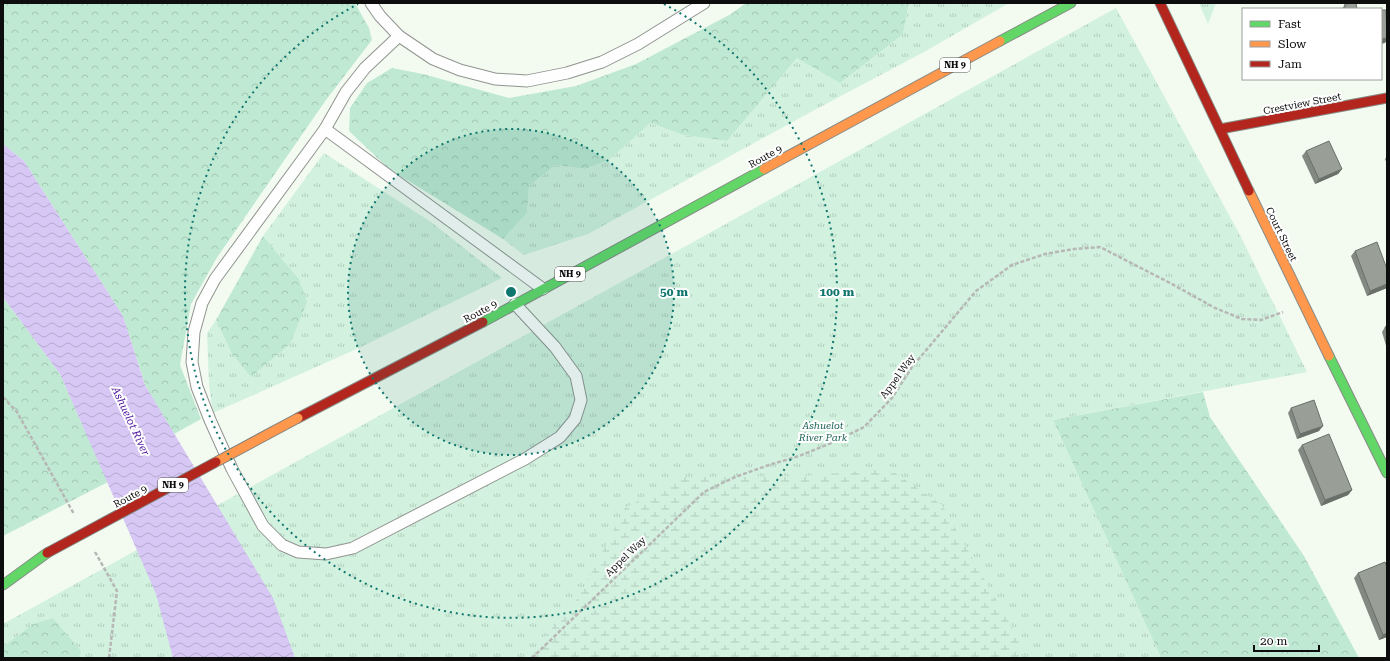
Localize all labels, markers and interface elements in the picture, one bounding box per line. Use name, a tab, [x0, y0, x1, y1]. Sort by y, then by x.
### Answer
legend	[1242, 8, 1382, 80]
text: Fast	[1278, 17, 1302, 31]
text: Slow	[1278, 37, 1306, 51]
text: Jam	[1278, 57, 1302, 71]
road number: NH 9	[940, 58, 970, 72]
street label: Crestview Street	[1262, 90, 1342, 116]
street label: Route 9	[747, 143, 784, 170]
street label: Court Street	[1264, 205, 1299, 263]
road number: NH 9	[555, 267, 585, 281]
centre of rings	[504, 285, 518, 299]
text: 50 m	[660, 285, 688, 299]
text: 100 m	[820, 285, 855, 299]
street label: Route 9	[462, 298, 499, 325]
street label: Appel Way	[878, 352, 917, 400]
water label: Ashuelot River	[108, 384, 152, 458]
park label: Ashuelot River Park	[798, 420, 848, 443]
road number: NH 9	[158, 478, 188, 492]
street label: Route 9	[112, 483, 149, 510]
street label: Appel Way	[603, 534, 648, 578]
scale bar	[1254, 627, 1319, 653]
text: 20 m	[1260, 634, 1287, 648]

